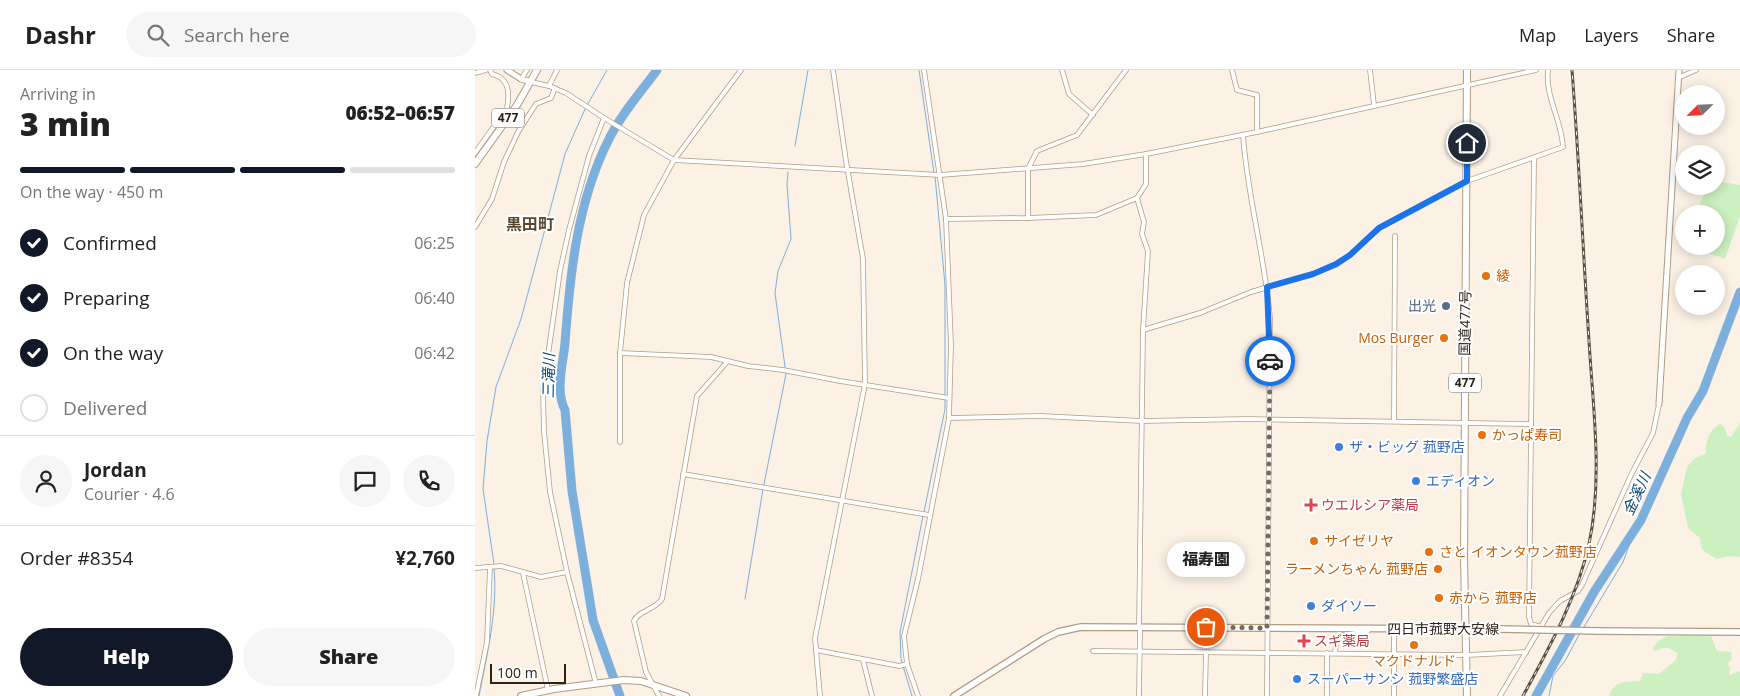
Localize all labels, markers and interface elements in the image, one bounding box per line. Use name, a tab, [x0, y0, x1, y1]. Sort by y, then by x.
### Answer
search box	[126, 12, 476, 57]
text: Dashr	[25, 18, 96, 51]
icon: search	[144, 21, 172, 49]
text: Search here	[184, 22, 290, 48]
text: Map	[1519, 23, 1556, 47]
text: Layers	[1584, 23, 1639, 47]
text: Share	[1667, 23, 1715, 47]
text: Arriving in	[20, 83, 96, 105]
north arrow	[1675, 85, 1725, 135]
map controls	[1675, 85, 1725, 315]
text: 06:52–06:57	[345, 100, 455, 126]
text: 3 min	[20, 102, 111, 145]
road number: 477	[492, 108, 524, 128]
pin	[1446, 122, 1488, 164]
icon: home	[1453, 129, 1481, 157]
button: layers	[1675, 145, 1725, 195]
text: On the way · 450 m	[20, 181, 163, 203]
button: +	[1675, 205, 1725, 255]
district label: 黒田町	[506, 213, 554, 235]
icon: check	[20, 229, 48, 257]
text: Confirmed	[63, 230, 157, 256]
text: 06:25	[414, 232, 455, 254]
button: −	[1675, 265, 1725, 315]
place label: 綾	[1496, 266, 1510, 285]
marker: 綾	[1480, 270, 1492, 282]
icon: check	[20, 284, 48, 312]
text: Preparing	[63, 285, 150, 311]
text: 06:40	[414, 287, 455, 309]
street label: 国道477号	[1454, 290, 1475, 356]
place label: 出光	[1408, 296, 1436, 315]
marker: 出光	[1440, 300, 1452, 312]
place label: Mos Burger	[1358, 328, 1434, 347]
marker: Mos Burger	[1438, 332, 1450, 344]
courier	[1245, 336, 1295, 386]
icon: check	[20, 339, 48, 367]
text: On the way	[63, 340, 163, 366]
text: 06:42	[414, 342, 455, 364]
icon: car	[1256, 347, 1284, 375]
water label: 三滝川	[538, 351, 558, 399]
road number: 477	[1449, 374, 1481, 392]
text: Delivered	[63, 395, 147, 421]
place label: かっぱ寿司	[1492, 425, 1562, 444]
marker: かっぱ寿司	[1476, 429, 1488, 441]
place label: ザ・ビッグ 菰野店	[1349, 437, 1465, 456]
marker: ザ・ビッグ 菰野店	[1333, 441, 1345, 453]
button: person	[20, 455, 72, 507]
button: chat	[339, 455, 391, 507]
button: phone	[403, 455, 455, 507]
text: Jordan	[84, 457, 147, 483]
water label: 金溪川	[1618, 467, 1656, 518]
place label: エディオン	[1426, 471, 1495, 490]
marker: エディオン	[1410, 475, 1422, 487]
text: Courier · 4.6	[84, 483, 175, 505]
place label: ウエルシア薬局	[1321, 495, 1419, 514]
marker: ウエルシア薬局	[1305, 499, 1317, 511]
place label: サイゼリヤ	[1324, 531, 1394, 550]
marker: サイゼリヤ	[1308, 535, 1320, 547]
callout: 福寿園	[1167, 542, 1245, 577]
place label: さと イオンタウン菰野店	[1439, 542, 1597, 561]
text: Order #8354	[20, 545, 133, 571]
text: ¥2,760	[395, 545, 455, 571]
marker: さと イオンタウン菰野店	[1423, 546, 1435, 558]
text: 福寿園	[1182, 548, 1230, 570]
place label: ラーメンちゃん 菰野店	[1285, 559, 1428, 578]
marker: ラーメンちゃん 菰野店	[1432, 563, 1444, 575]
place label: 赤から 菰野店	[1449, 588, 1537, 607]
marker: 赤から 菰野店	[1433, 592, 1445, 604]
place label: ダイソー	[1321, 596, 1377, 615]
marker: ダイソー	[1305, 600, 1317, 612]
pin	[1185, 606, 1227, 648]
icon: bag	[1192, 613, 1220, 641]
street label: 四日市菰野大安線	[1387, 619, 1499, 638]
button: Help	[20, 628, 233, 686]
button: Share	[243, 628, 455, 686]
place label: スギ薬局	[1314, 631, 1370, 650]
marker: スギ薬局	[1298, 635, 1310, 647]
marker: マクドナルド	[1408, 639, 1420, 651]
place label: マクドナルド	[1372, 651, 1456, 670]
scale bar	[490, 661, 566, 684]
text: 100 m	[497, 663, 538, 682]
place label: スーパーサンシ 菰野繁盛店	[1307, 669, 1478, 688]
marker: スーパーサンシ 菰野繁盛店	[1291, 673, 1303, 685]

